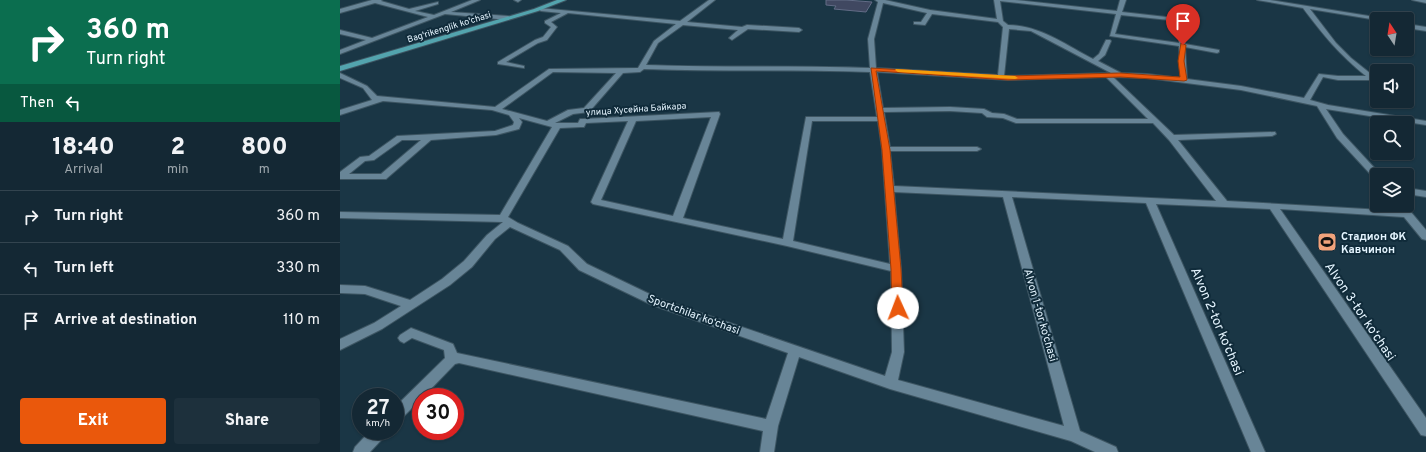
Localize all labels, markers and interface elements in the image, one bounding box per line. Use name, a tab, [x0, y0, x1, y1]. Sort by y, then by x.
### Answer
pin	[1166, 4, 1200, 45]
street label: Bag'rikenglik ko'chasi	[406, 9, 492, 45]
icon: arrive	[1172, 10, 1194, 32]
north arrow	[1370, 12, 1414, 56]
map controls	[1370, 12, 1414, 212]
text: 360 m	[86, 13, 170, 49]
icon: right	[20, 16, 72, 68]
text: Turn right	[86, 48, 166, 71]
button: sound	[1370, 64, 1414, 108]
icon: left	[62, 92, 84, 114]
text: Then	[20, 94, 54, 113]
street label: улица Хусейна Байкара	[585, 100, 687, 119]
button: search	[1370, 116, 1414, 160]
text: 18:40	[52, 133, 115, 163]
text: 2	[171, 133, 185, 163]
text: 800	[241, 133, 288, 163]
text: Arrival	[64, 162, 103, 178]
text: min	[167, 162, 189, 178]
text: m	[259, 162, 270, 178]
button: layers	[1370, 168, 1414, 212]
icon: right	[20, 206, 42, 228]
text: Turn right	[54, 207, 123, 226]
text: 360 m	[276, 207, 320, 226]
place label: Стадион ФК Кавчинон	[1341, 230, 1406, 257]
sports icon: Стадион ФК Кавчинон	[1316, 231, 1338, 253]
icon: left	[20, 258, 42, 280]
text: Turn left	[54, 259, 114, 278]
text: 330 m	[276, 259, 320, 278]
street label: Alvon 3-tor ko‘chasi	[1320, 260, 1398, 364]
street label: Alvon 2-tor ko‘chasi	[1186, 265, 1246, 378]
street label: Alvon 1-tor ko‘chasi	[1020, 267, 1060, 363]
position arrow	[877, 287, 919, 329]
street label: Sportchilar ko‘chasi	[646, 292, 742, 338]
icon: arrive	[20, 310, 42, 332]
text: Arrive at destination	[54, 311, 197, 330]
text: 110 m	[283, 311, 320, 330]
speed limit sign: 30	[412, 388, 464, 440]
text: 27	[367, 396, 389, 422]
button: Exit	[20, 398, 166, 444]
button: Share	[174, 398, 320, 444]
text: km/h	[366, 417, 390, 430]

